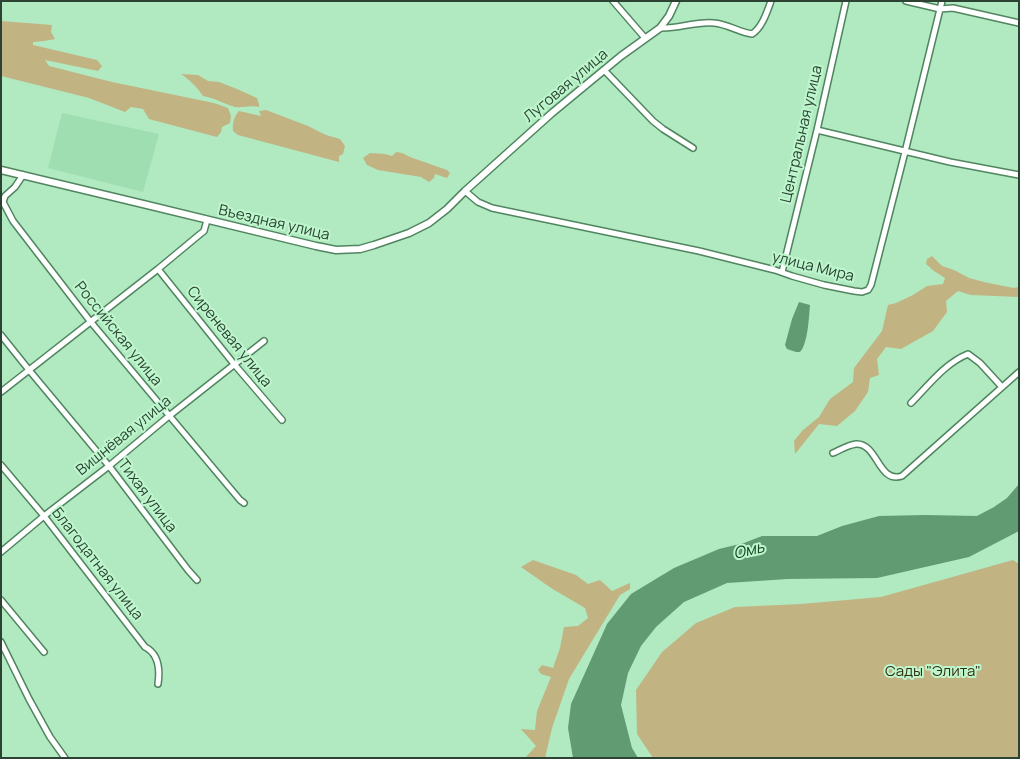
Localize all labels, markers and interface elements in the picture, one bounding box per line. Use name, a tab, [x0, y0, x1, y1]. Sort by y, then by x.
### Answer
street label: Луговая улица	[520, 46, 612, 126]
street label: Центральная улица	[777, 64, 827, 204]
street label: Въездная улица	[217, 201, 331, 245]
street label: улица Мира	[770, 248, 856, 286]
street label: Российская улица	[70, 278, 166, 390]
street label: Сиреневая улица	[183, 283, 275, 391]
street label: Вишнёвая улица	[73, 392, 175, 480]
street label: Тихая улица	[114, 456, 180, 536]
street label: Благодатная улица	[48, 504, 146, 624]
water label: Омь	[732, 538, 766, 564]
park label: Сады "Элита"	[885, 663, 981, 681]

